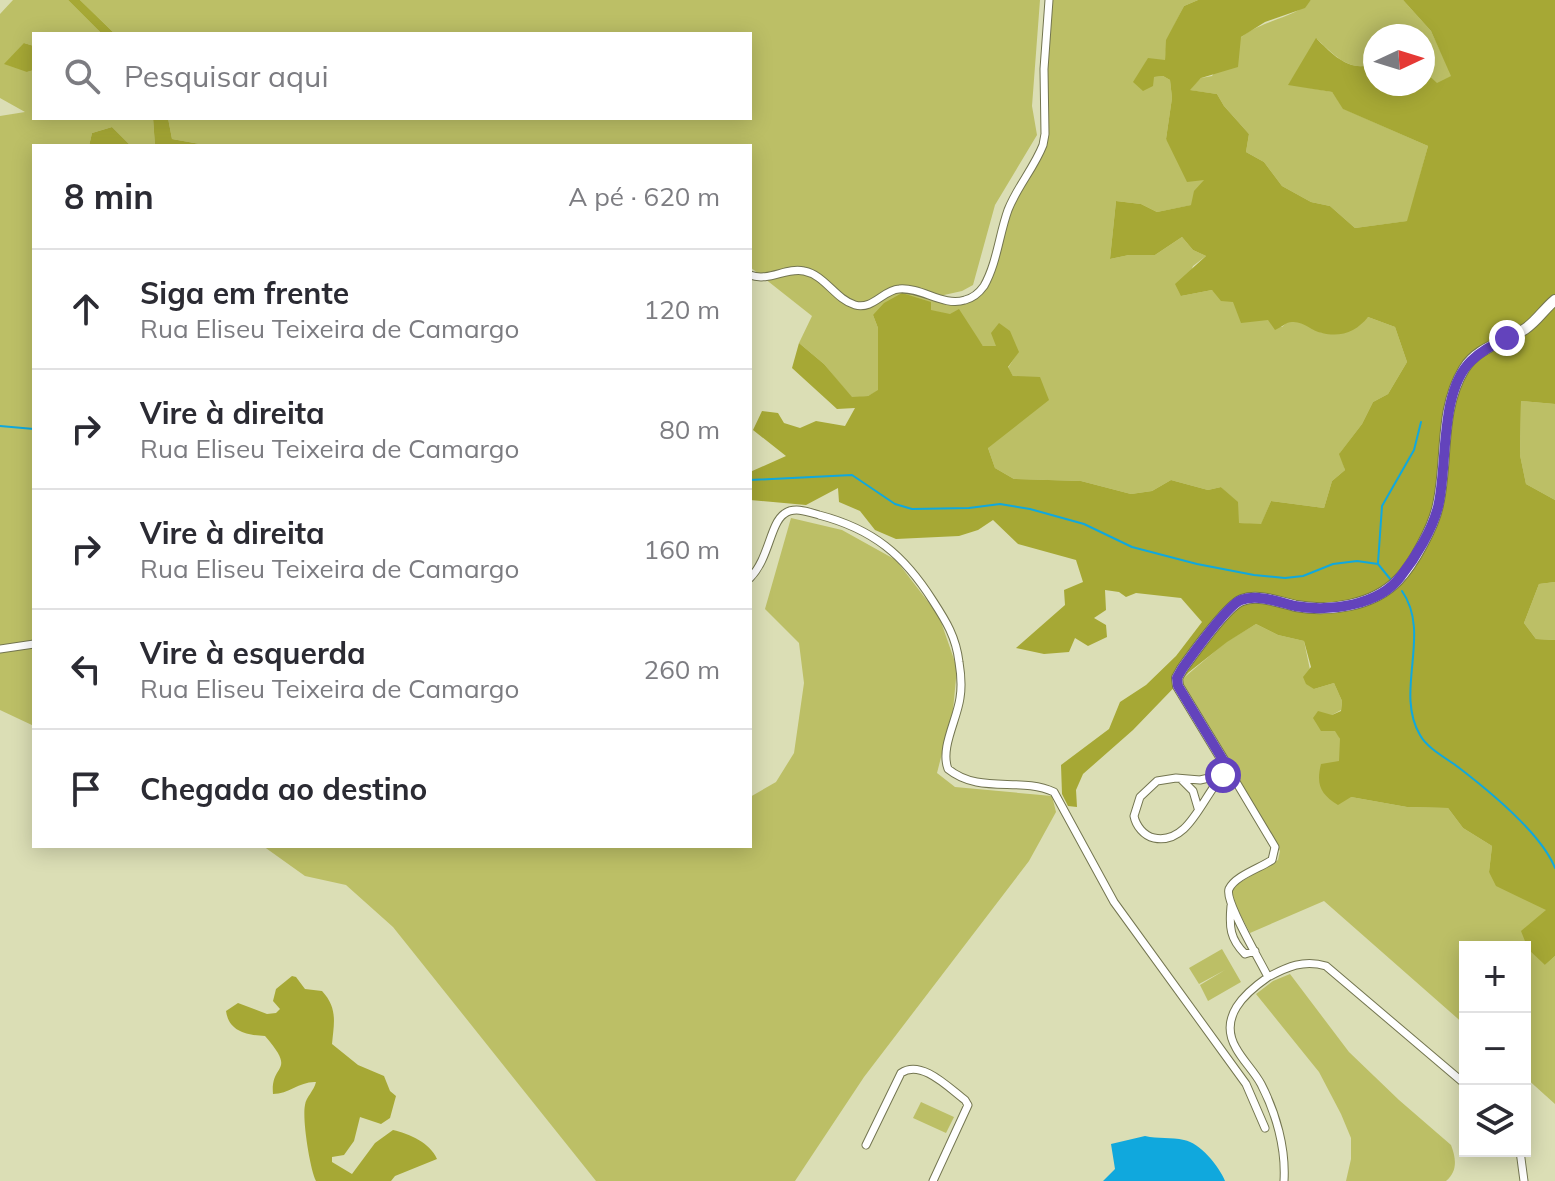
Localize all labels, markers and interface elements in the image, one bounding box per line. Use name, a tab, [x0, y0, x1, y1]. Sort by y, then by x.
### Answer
north arrow	[1363, 24, 1435, 96]
search box	[32, 32, 752, 120]
icon: search	[60, 54, 104, 98]
text: Pesquisar aqui	[124, 57, 329, 95]
text: 8 min	[64, 175, 154, 218]
text: A pé · 620 m	[568, 180, 720, 213]
text: Siga em frente	[140, 274, 349, 312]
icon: ahead	[64, 287, 108, 331]
text: 120 m	[644, 293, 720, 326]
text: Rua Eliseu Teixeira de Camargo	[140, 312, 519, 345]
route end	[1489, 320, 1525, 356]
text: Vire à direita	[140, 394, 325, 432]
icon: right	[64, 407, 108, 451]
text: 80 m	[659, 413, 720, 446]
text: Rua Eliseu Teixeira de Camargo	[140, 432, 519, 465]
text: Vire à direita	[140, 514, 325, 552]
icon: right	[64, 527, 108, 571]
text: 160 m	[644, 533, 720, 566]
text: Rua Eliseu Teixeira de Camargo	[140, 552, 519, 585]
text: Vire à esquerda	[140, 634, 366, 672]
icon: left	[64, 647, 108, 691]
text: 260 m	[644, 653, 720, 686]
text: Rua Eliseu Teixeira de Camargo	[140, 672, 519, 705]
route start	[1205, 757, 1241, 793]
icon: arrive	[64, 767, 108, 811]
text: Chegada ao destino	[140, 770, 427, 808]
map controls	[1459, 941, 1531, 1157]
button: +	[1459, 941, 1531, 1013]
button: −	[1459, 1013, 1531, 1085]
button: layers	[1459, 1085, 1531, 1157]

